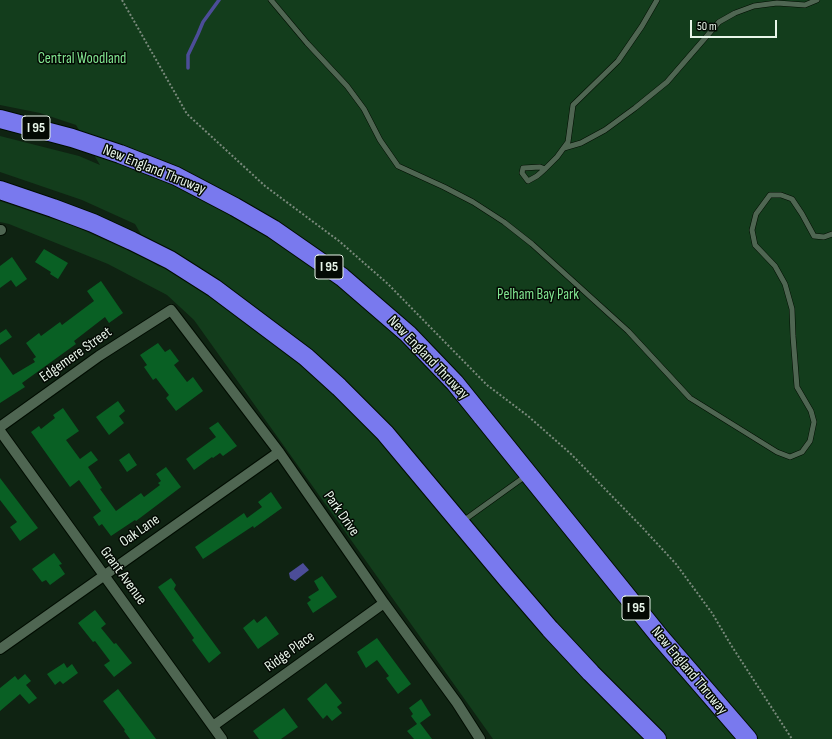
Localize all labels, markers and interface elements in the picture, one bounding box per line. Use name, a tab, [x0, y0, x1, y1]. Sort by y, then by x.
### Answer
scale bar	[692, 12, 779, 38]
text: 50 m	[697, 19, 717, 34]
park label: Central Woodland	[38, 50, 126, 68]
road number: I 95	[22, 116, 50, 140]
street label: New England Thruway	[100, 141, 208, 199]
road number: I 95	[315, 255, 343, 279]
park label: Pelham Bay Park	[497, 286, 579, 304]
street label: New England Thruway	[384, 312, 472, 404]
street label: Edgemere Street	[36, 324, 116, 386]
street label: Park Drive	[319, 488, 363, 540]
street label: Oak Lane	[116, 511, 164, 551]
street label: Grant Avenue	[96, 543, 150, 609]
road number: I 95	[622, 596, 650, 620]
street label: New England Thruway	[647, 623, 731, 719]
street label: Ridge Place	[262, 628, 318, 676]

